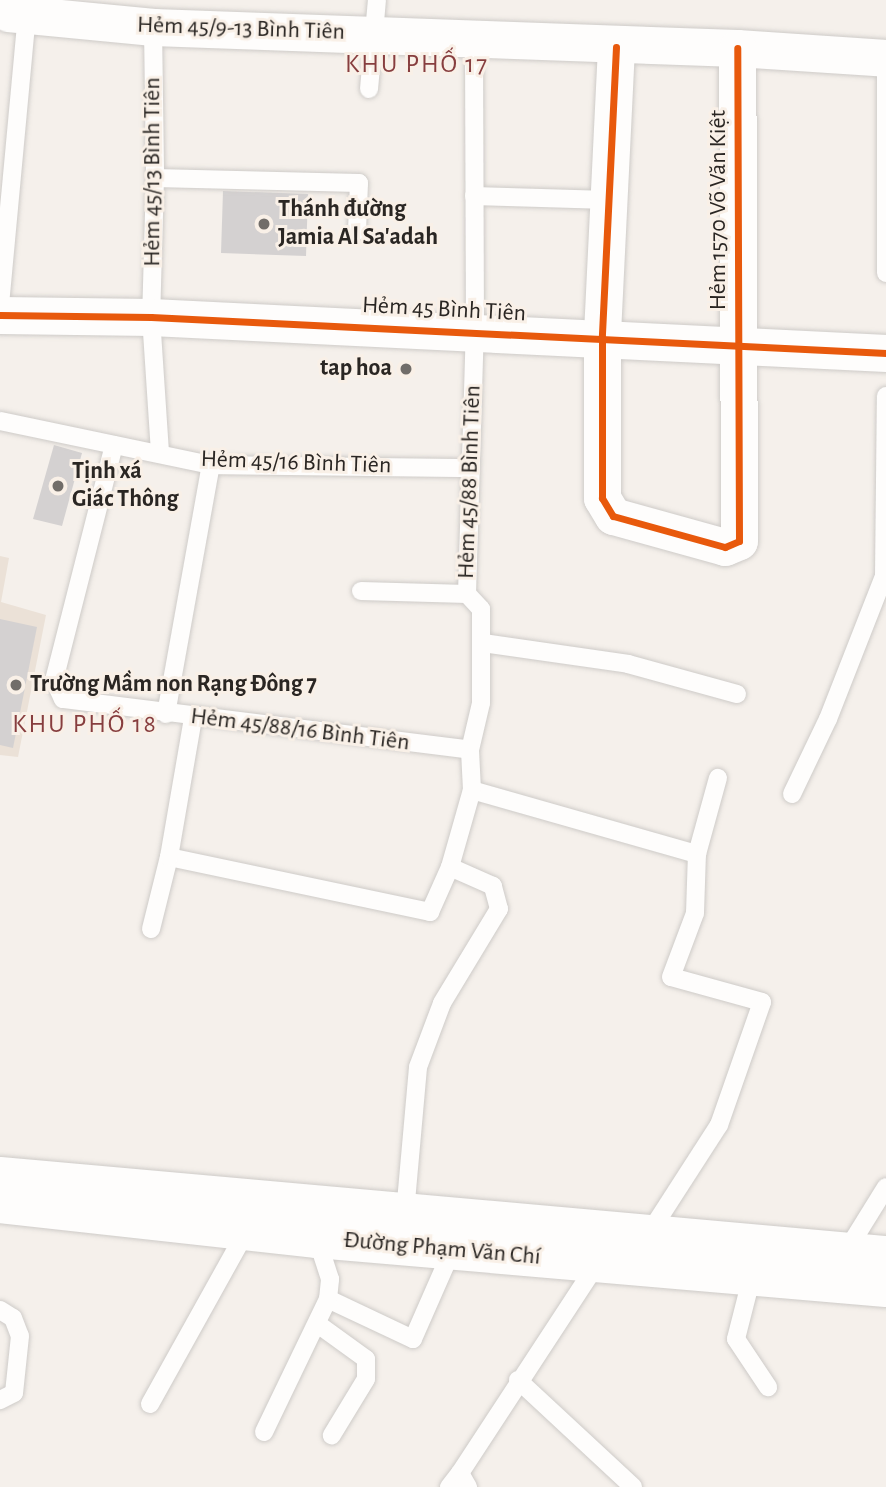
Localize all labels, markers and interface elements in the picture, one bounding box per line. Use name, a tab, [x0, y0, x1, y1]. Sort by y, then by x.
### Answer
street label: Hẻm 45/9-13 Bình Tiên	[137, 11, 345, 47]
district label: KHU PHỐ 17	[346, 49, 488, 81]
street label: Hẻm 45/13 Bình Tiên	[139, 77, 167, 267]
street label: Hẻm 1570 Võ Văn Kiệt	[705, 110, 733, 310]
place label: Thánh đường Jamia Al Sa'adah	[278, 196, 438, 252]
marker: Thánh đường Jamia Al Sa'adah	[256, 216, 272, 232]
street label: Hẻm 45 Bình Tiên	[361, 291, 527, 329]
place label: tap hoa	[320, 355, 392, 383]
marker: tap hoa	[398, 361, 414, 377]
street label: Hẻm 45/88 Bình Tiên	[452, 385, 488, 579]
street label: Hẻm 45/16 Bình Tiên	[200, 445, 392, 481]
place label: Tịnh xá Giác Thông	[72, 458, 178, 514]
marker: Tịnh xá Giác Thông	[50, 478, 66, 494]
place label: Trường Mầm non Rạng Đông 7	[30, 671, 317, 699]
marker: Trường Mầm non Rạng Đông 7	[8, 677, 24, 693]
street label: Hẻm 45/88/16 Bình Tiên	[189, 702, 411, 758]
district label: KHU PHỐ 18	[13, 709, 157, 741]
street label: Đường Phạm Văn Chí	[342, 1226, 542, 1272]

